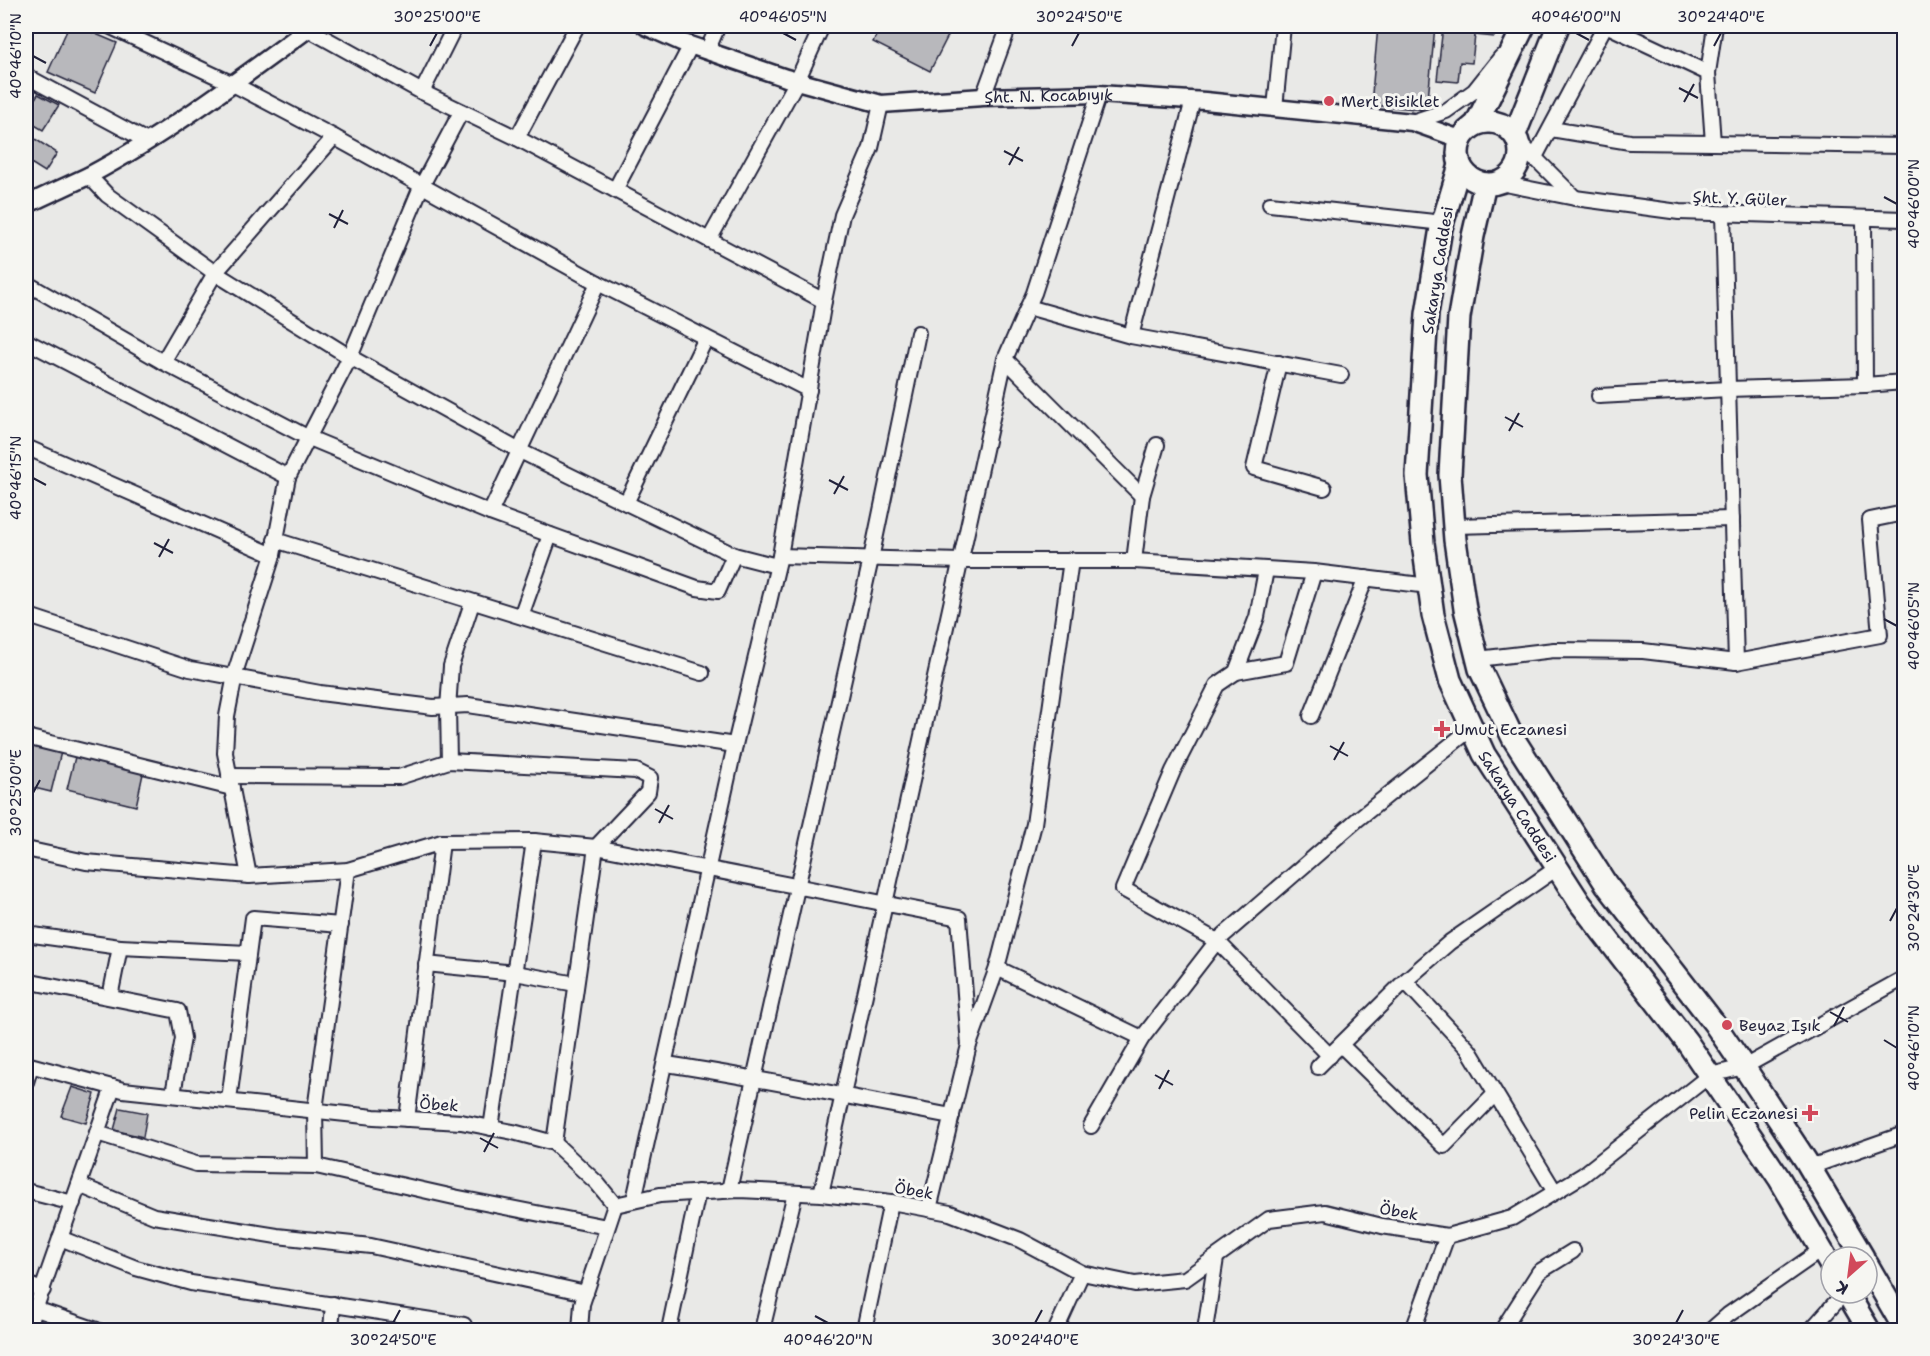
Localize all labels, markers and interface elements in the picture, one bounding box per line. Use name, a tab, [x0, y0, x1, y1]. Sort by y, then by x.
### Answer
text: 30°25'00"E	[393, 7, 481, 27]
text: 40°46'05"N	[739, 7, 827, 27]
text: 30°24'50"E	[1035, 7, 1123, 27]
text: 40°46'00"N	[1531, 7, 1621, 27]
text: 30°24'40"E	[1677, 7, 1765, 27]
text: 40°46'10"N	[6, 13, 26, 99]
street label: Şht. N. Kocabıyık	[984, 84, 1114, 108]
place label: Mert Bisiklet	[1341, 91, 1440, 112]
marker: Mert Bisiklet	[1322, 94, 1336, 108]
text: 40°46'00"N	[1904, 159, 1924, 249]
street label: Şht. Y. Güler	[1692, 186, 1788, 211]
street label: Sakarya Caddesi	[1417, 205, 1458, 335]
text: 40°46'15"N	[6, 436, 26, 520]
text: 40°46'05"N	[1904, 582, 1924, 670]
place label: Umut Eczanesi	[1454, 719, 1567, 740]
marker: Umut Eczanesi	[1435, 722, 1449, 736]
street label: Sakarya Caddesi	[1473, 747, 1561, 867]
text: 30°25'00"E	[6, 749, 26, 837]
text: 30°24'30"E	[1904, 864, 1924, 952]
text: 40°46'10"N	[1904, 1005, 1924, 1091]
place label: Beyaz Işık	[1739, 1015, 1821, 1036]
marker: Beyaz Işık	[1720, 1018, 1734, 1032]
street label: Öbek	[419, 1093, 459, 1116]
place label: Pelin Eczanesi	[1689, 1103, 1798, 1124]
marker: Pelin Eczanesi	[1803, 1106, 1817, 1120]
street label: Öbek	[893, 1177, 935, 1204]
street label: Öbek	[1378, 1198, 1420, 1225]
north arrow	[1819, 1245, 1879, 1305]
text: K	[1832, 1276, 1852, 1300]
text: 30°24'50"E	[349, 1330, 437, 1350]
text: 40°46'20"N	[783, 1330, 873, 1350]
text: 30°24'40"E	[991, 1330, 1079, 1350]
text: 30°24'30"E	[1632, 1330, 1720, 1350]

